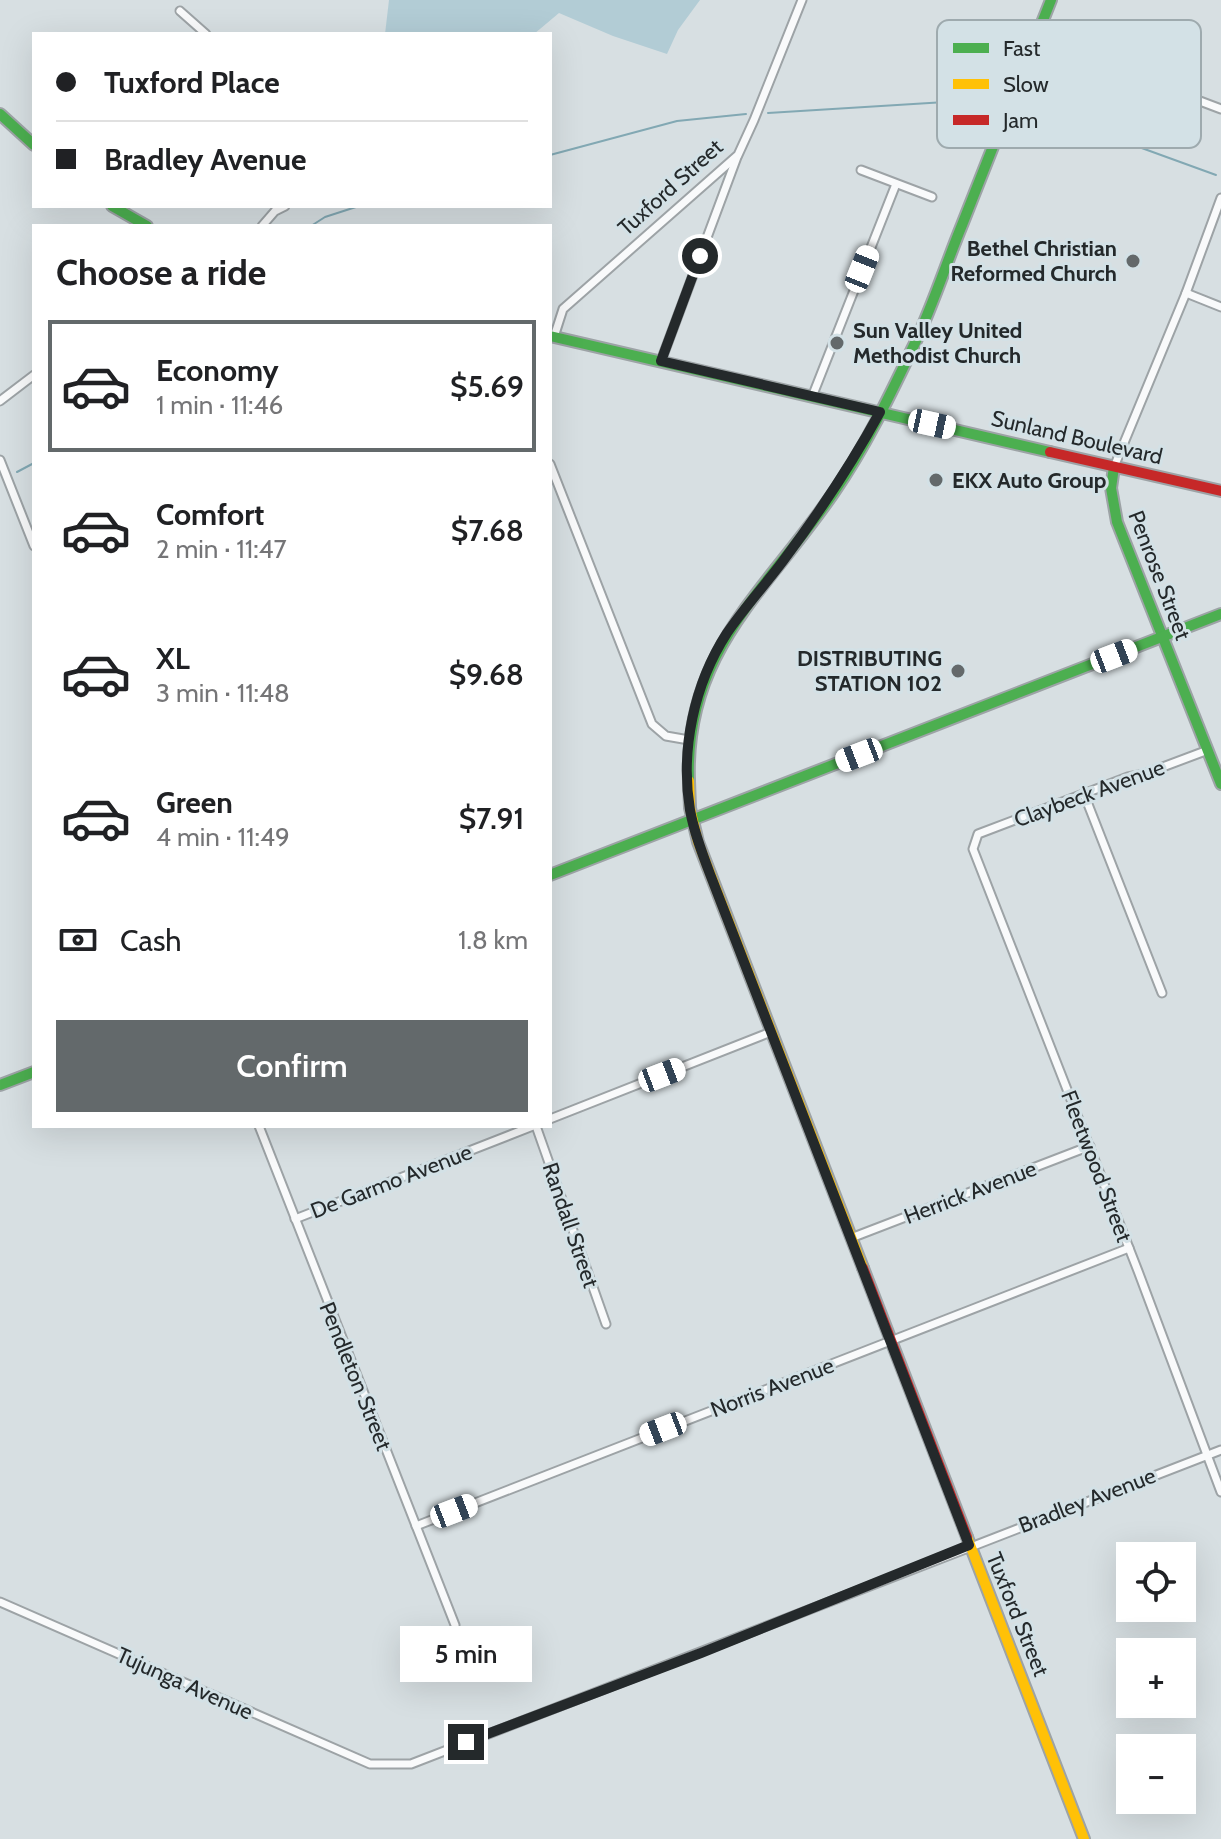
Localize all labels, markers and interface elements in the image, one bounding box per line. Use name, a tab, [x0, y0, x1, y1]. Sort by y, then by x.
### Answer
legend	[937, 20, 1201, 148]
text: Fast	[1003, 35, 1041, 62]
text: Tuxford Place	[104, 64, 280, 101]
text: Slow	[1003, 71, 1049, 98]
text: Jam	[1002, 107, 1038, 134]
street label: Tuxford Street	[613, 133, 729, 241]
text: Bradley Avenue	[104, 141, 306, 178]
place label: Bethel Christian Reformed Church	[950, 235, 1117, 287]
route start	[682, 238, 718, 274]
car	[842, 242, 882, 296]
text: Choose a ride	[56, 250, 266, 294]
marker: Bethel Christian Reformed Church	[1124, 252, 1142, 270]
place label: Sun Valley United Methodist Church	[853, 317, 1022, 369]
marker: Sun Valley United Methodist Church	[828, 334, 846, 352]
icon: car	[60, 350, 132, 422]
text: Economy	[156, 352, 279, 389]
text: $5.69	[450, 368, 524, 405]
text: 1 min · 11:46	[156, 389, 283, 421]
street label: Sunland Boulevard	[989, 405, 1165, 470]
car	[906, 407, 958, 441]
place label: EKX Auto Group	[952, 467, 1106, 494]
marker: EKX Auto Group	[927, 471, 945, 489]
icon: car	[60, 494, 132, 566]
text: Comfort	[156, 496, 264, 533]
street label: Penrose Street	[1122, 507, 1197, 644]
text: $7.68	[451, 512, 524, 549]
text: 2 min · 11:47	[156, 533, 287, 565]
car	[1087, 636, 1141, 676]
icon: car	[60, 638, 132, 710]
text: XL	[156, 640, 190, 677]
place label: DISTRIBUTING STATION 102	[797, 645, 942, 697]
text: $9.68	[449, 656, 524, 693]
marker: DISTRIBUTING STATION 102	[949, 662, 967, 680]
text: 3 min · 11:48	[156, 677, 290, 709]
car	[832, 735, 886, 775]
street label: Claybeck Avenue	[1010, 754, 1168, 833]
icon: car	[60, 782, 132, 854]
text: Green	[156, 784, 233, 821]
text: $7.91	[459, 800, 524, 837]
text: 4 min · 11:49	[156, 821, 290, 853]
icon: cash	[56, 918, 100, 962]
text: Cash	[120, 922, 182, 959]
text: 1.8 km	[458, 924, 528, 956]
button: Confirm	[56, 1020, 528, 1112]
car	[635, 1055, 689, 1095]
street label: Fleetwood Street	[1055, 1087, 1138, 1246]
street label: De Garmo Avenue	[307, 1138, 476, 1225]
street label: Herrick Avenue	[900, 1155, 1040, 1230]
street label: Randall Street	[536, 1159, 605, 1292]
street label: Pendleton Street	[313, 1298, 398, 1455]
street label: Norris Avenue	[707, 1352, 838, 1423]
car	[636, 1409, 690, 1449]
street label: Bradley Avenue	[1015, 1462, 1160, 1539]
car	[427, 1491, 481, 1531]
map controls	[1116, 1542, 1196, 1814]
button: locate	[1116, 1542, 1196, 1622]
street label: Tuxford Street	[980, 1548, 1055, 1681]
callout: 5 min	[400, 1626, 532, 1682]
text: 5 min	[435, 1638, 497, 1670]
button: +	[1116, 1638, 1196, 1718]
street label: Tujunga Avenue	[113, 1641, 257, 1725]
route end	[448, 1724, 484, 1760]
button: −	[1116, 1734, 1196, 1814]

